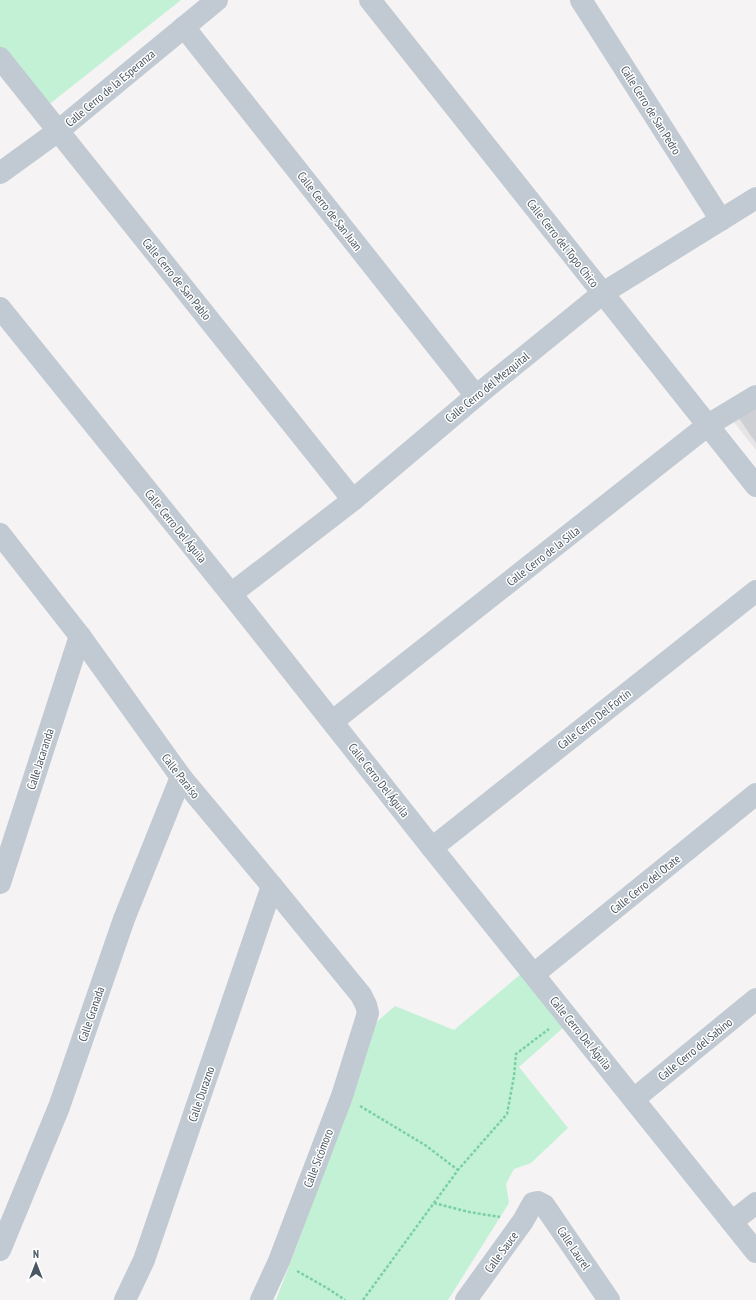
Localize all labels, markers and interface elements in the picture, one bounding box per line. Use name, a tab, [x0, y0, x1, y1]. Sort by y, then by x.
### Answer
street label: Calle Cerro de la Esperanza	[62, 46, 158, 130]
street label: Calle Cerro de San Pedro	[618, 63, 684, 157]
street label: Calle Cerro de San Juan	[294, 168, 366, 254]
street label: Calle Cerro del Topo Chico	[524, 196, 602, 290]
street label: Calle Cerro de San Pablo	[139, 235, 215, 323]
street label: Calle Cerro del Mezquital	[442, 348, 532, 425]
street label: Calle Cerro Del Águila	[142, 486, 210, 566]
street label: Calle Cerro de la Silla	[503, 523, 583, 589]
street label: Calle Cerro Del Fortín	[554, 686, 634, 752]
street label: Calle Jacaranda	[23, 726, 57, 791]
street label: Calle Cerro Del Águila	[345, 740, 413, 820]
street label: Calle Paraíso	[159, 750, 203, 802]
street label: Calle Cerro del Otate	[607, 851, 683, 917]
street label: Calle Granada	[75, 984, 107, 1044]
street label: Calle Cerro Del Águila	[547, 993, 615, 1073]
street label: Calle Cerro del Sabino	[655, 1014, 735, 1084]
street label: Calle Durazno	[185, 1064, 217, 1124]
street label: Calle Sicómoro	[300, 1127, 336, 1189]
street label: Calle Laurel	[554, 1223, 594, 1273]
street label: Calle Sauce	[481, 1228, 521, 1276]
north arrow	[16, 1244, 56, 1284]
text: N	[33, 1247, 39, 1261]

